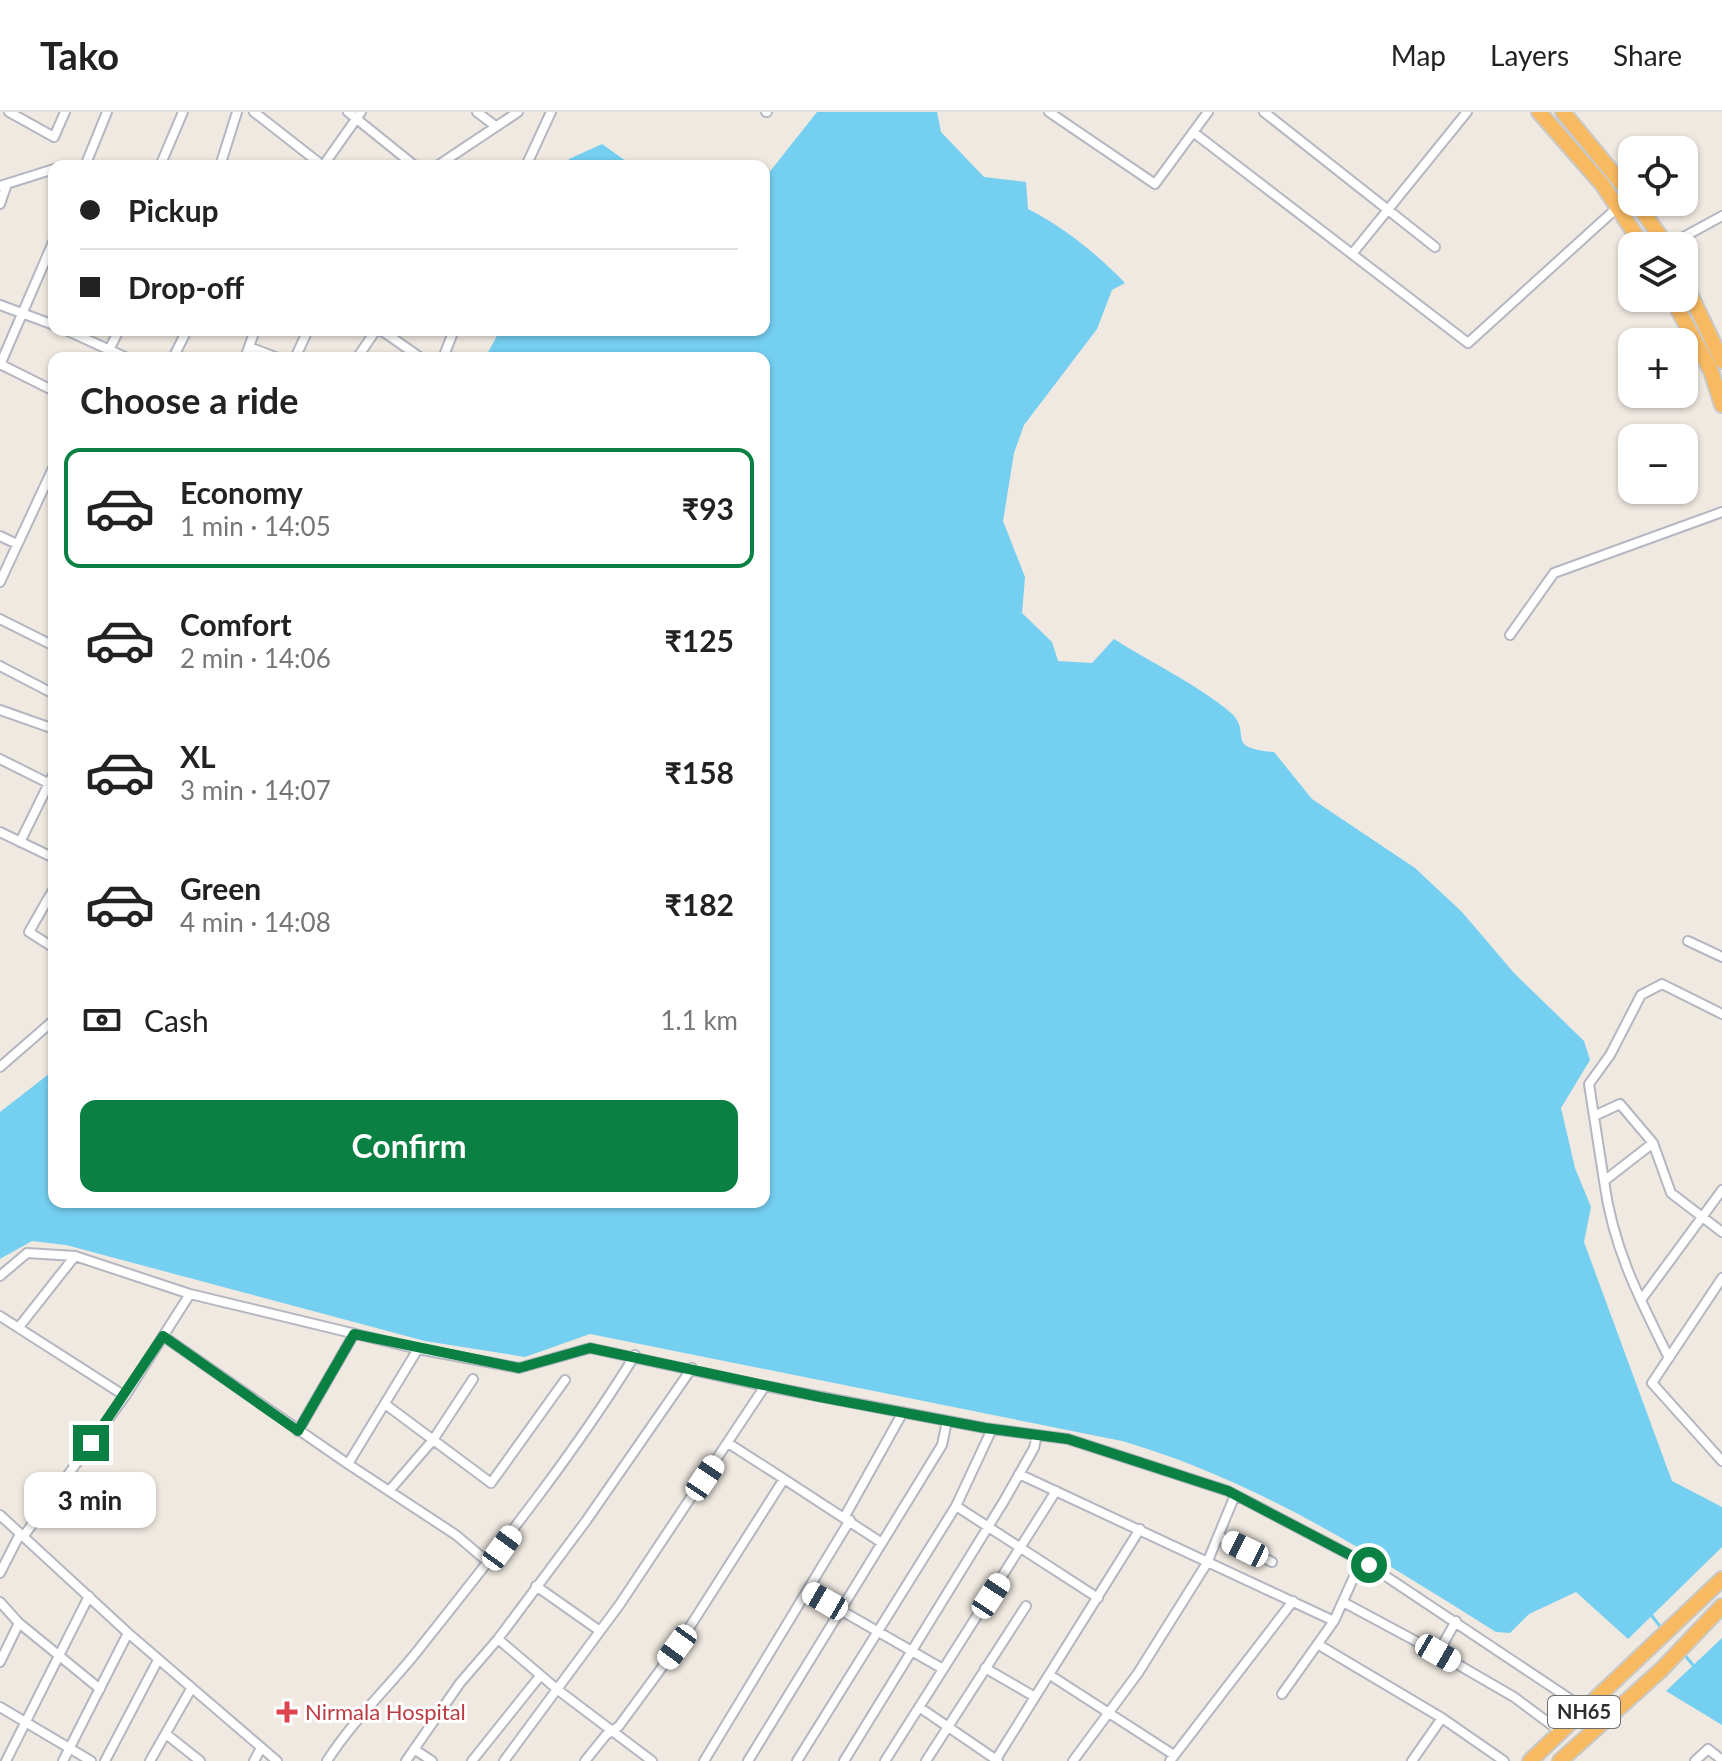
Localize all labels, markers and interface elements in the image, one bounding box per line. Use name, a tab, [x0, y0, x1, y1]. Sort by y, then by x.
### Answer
text: Tako	[40, 32, 119, 78]
text: Map	[1391, 38, 1446, 72]
text: Layers	[1490, 38, 1569, 72]
text: Share	[1613, 38, 1682, 72]
map controls	[1618, 136, 1698, 504]
button: locate	[1618, 136, 1698, 216]
text: Pickup	[128, 192, 219, 228]
button: layers	[1618, 232, 1698, 312]
text: Drop-off	[128, 269, 244, 305]
button: +	[1618, 328, 1698, 408]
text: Choose a ride	[80, 378, 299, 422]
button: −	[1618, 424, 1698, 504]
icon: car	[84, 472, 156, 544]
text: Economy	[180, 474, 303, 510]
text: ₹93	[682, 490, 734, 526]
text: 1 min · 14:05	[180, 510, 331, 542]
icon: car	[84, 604, 156, 676]
text: Comfort	[180, 606, 292, 642]
text: ₹125	[664, 622, 734, 658]
text: 2 min · 14:06	[180, 642, 331, 674]
icon: car	[84, 736, 156, 808]
text: XL	[180, 738, 216, 774]
text: ₹158	[664, 754, 734, 790]
text: 3 min · 14:07	[180, 774, 331, 806]
icon: car	[84, 868, 156, 940]
text: Green	[180, 870, 261, 906]
text: ₹182	[664, 886, 734, 922]
text: 4 min · 14:08	[180, 906, 331, 938]
icon: cash	[80, 998, 124, 1042]
text: Cash	[144, 1002, 209, 1038]
text: 1.1 km	[660, 1004, 738, 1036]
button: Confirm	[80, 1100, 738, 1192]
route end	[73, 1425, 109, 1461]
car	[682, 1451, 728, 1505]
callout: 3 min	[25, 1471, 157, 1527]
text: 3 min	[58, 1484, 122, 1516]
car	[478, 1522, 526, 1574]
car	[1218, 1528, 1272, 1570]
route start	[1351, 1547, 1387, 1583]
car	[968, 1569, 1014, 1623]
car	[798, 1579, 852, 1623]
car	[653, 1621, 701, 1673]
car	[1411, 1631, 1465, 1675]
road number: NH65	[1548, 1696, 1620, 1728]
place label: Nirmala Hospital	[305, 1698, 466, 1725]
marker: Nirmala Hospital	[276, 1701, 298, 1723]

